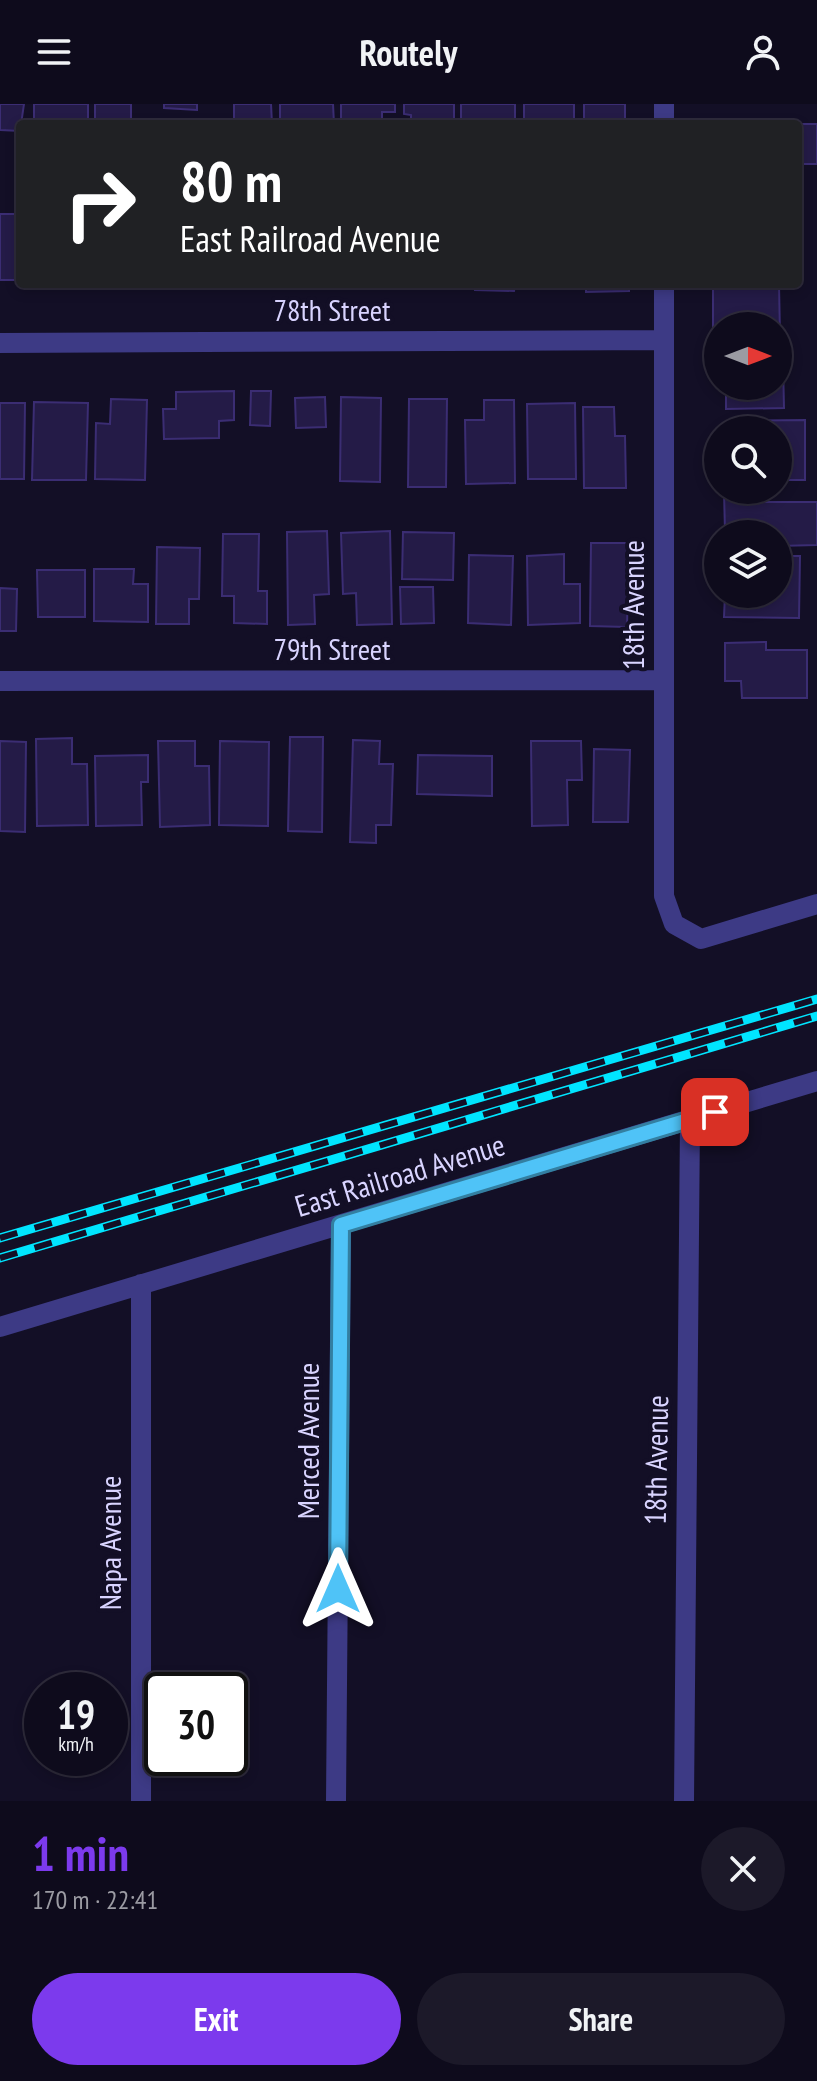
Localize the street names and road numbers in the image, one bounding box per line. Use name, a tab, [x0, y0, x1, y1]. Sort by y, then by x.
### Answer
street label: 78th Street	[274, 290, 391, 329]
street label: 18th Avenue	[613, 540, 652, 670]
street label: 79th Street	[274, 629, 391, 668]
street label: East Railroad Avenue	[290, 1124, 509, 1225]
street label: Merced Avenue	[288, 1363, 327, 1519]
street label: 18th Avenue	[635, 1395, 676, 1525]
street label: Napa Avenue	[90, 1476, 129, 1610]

